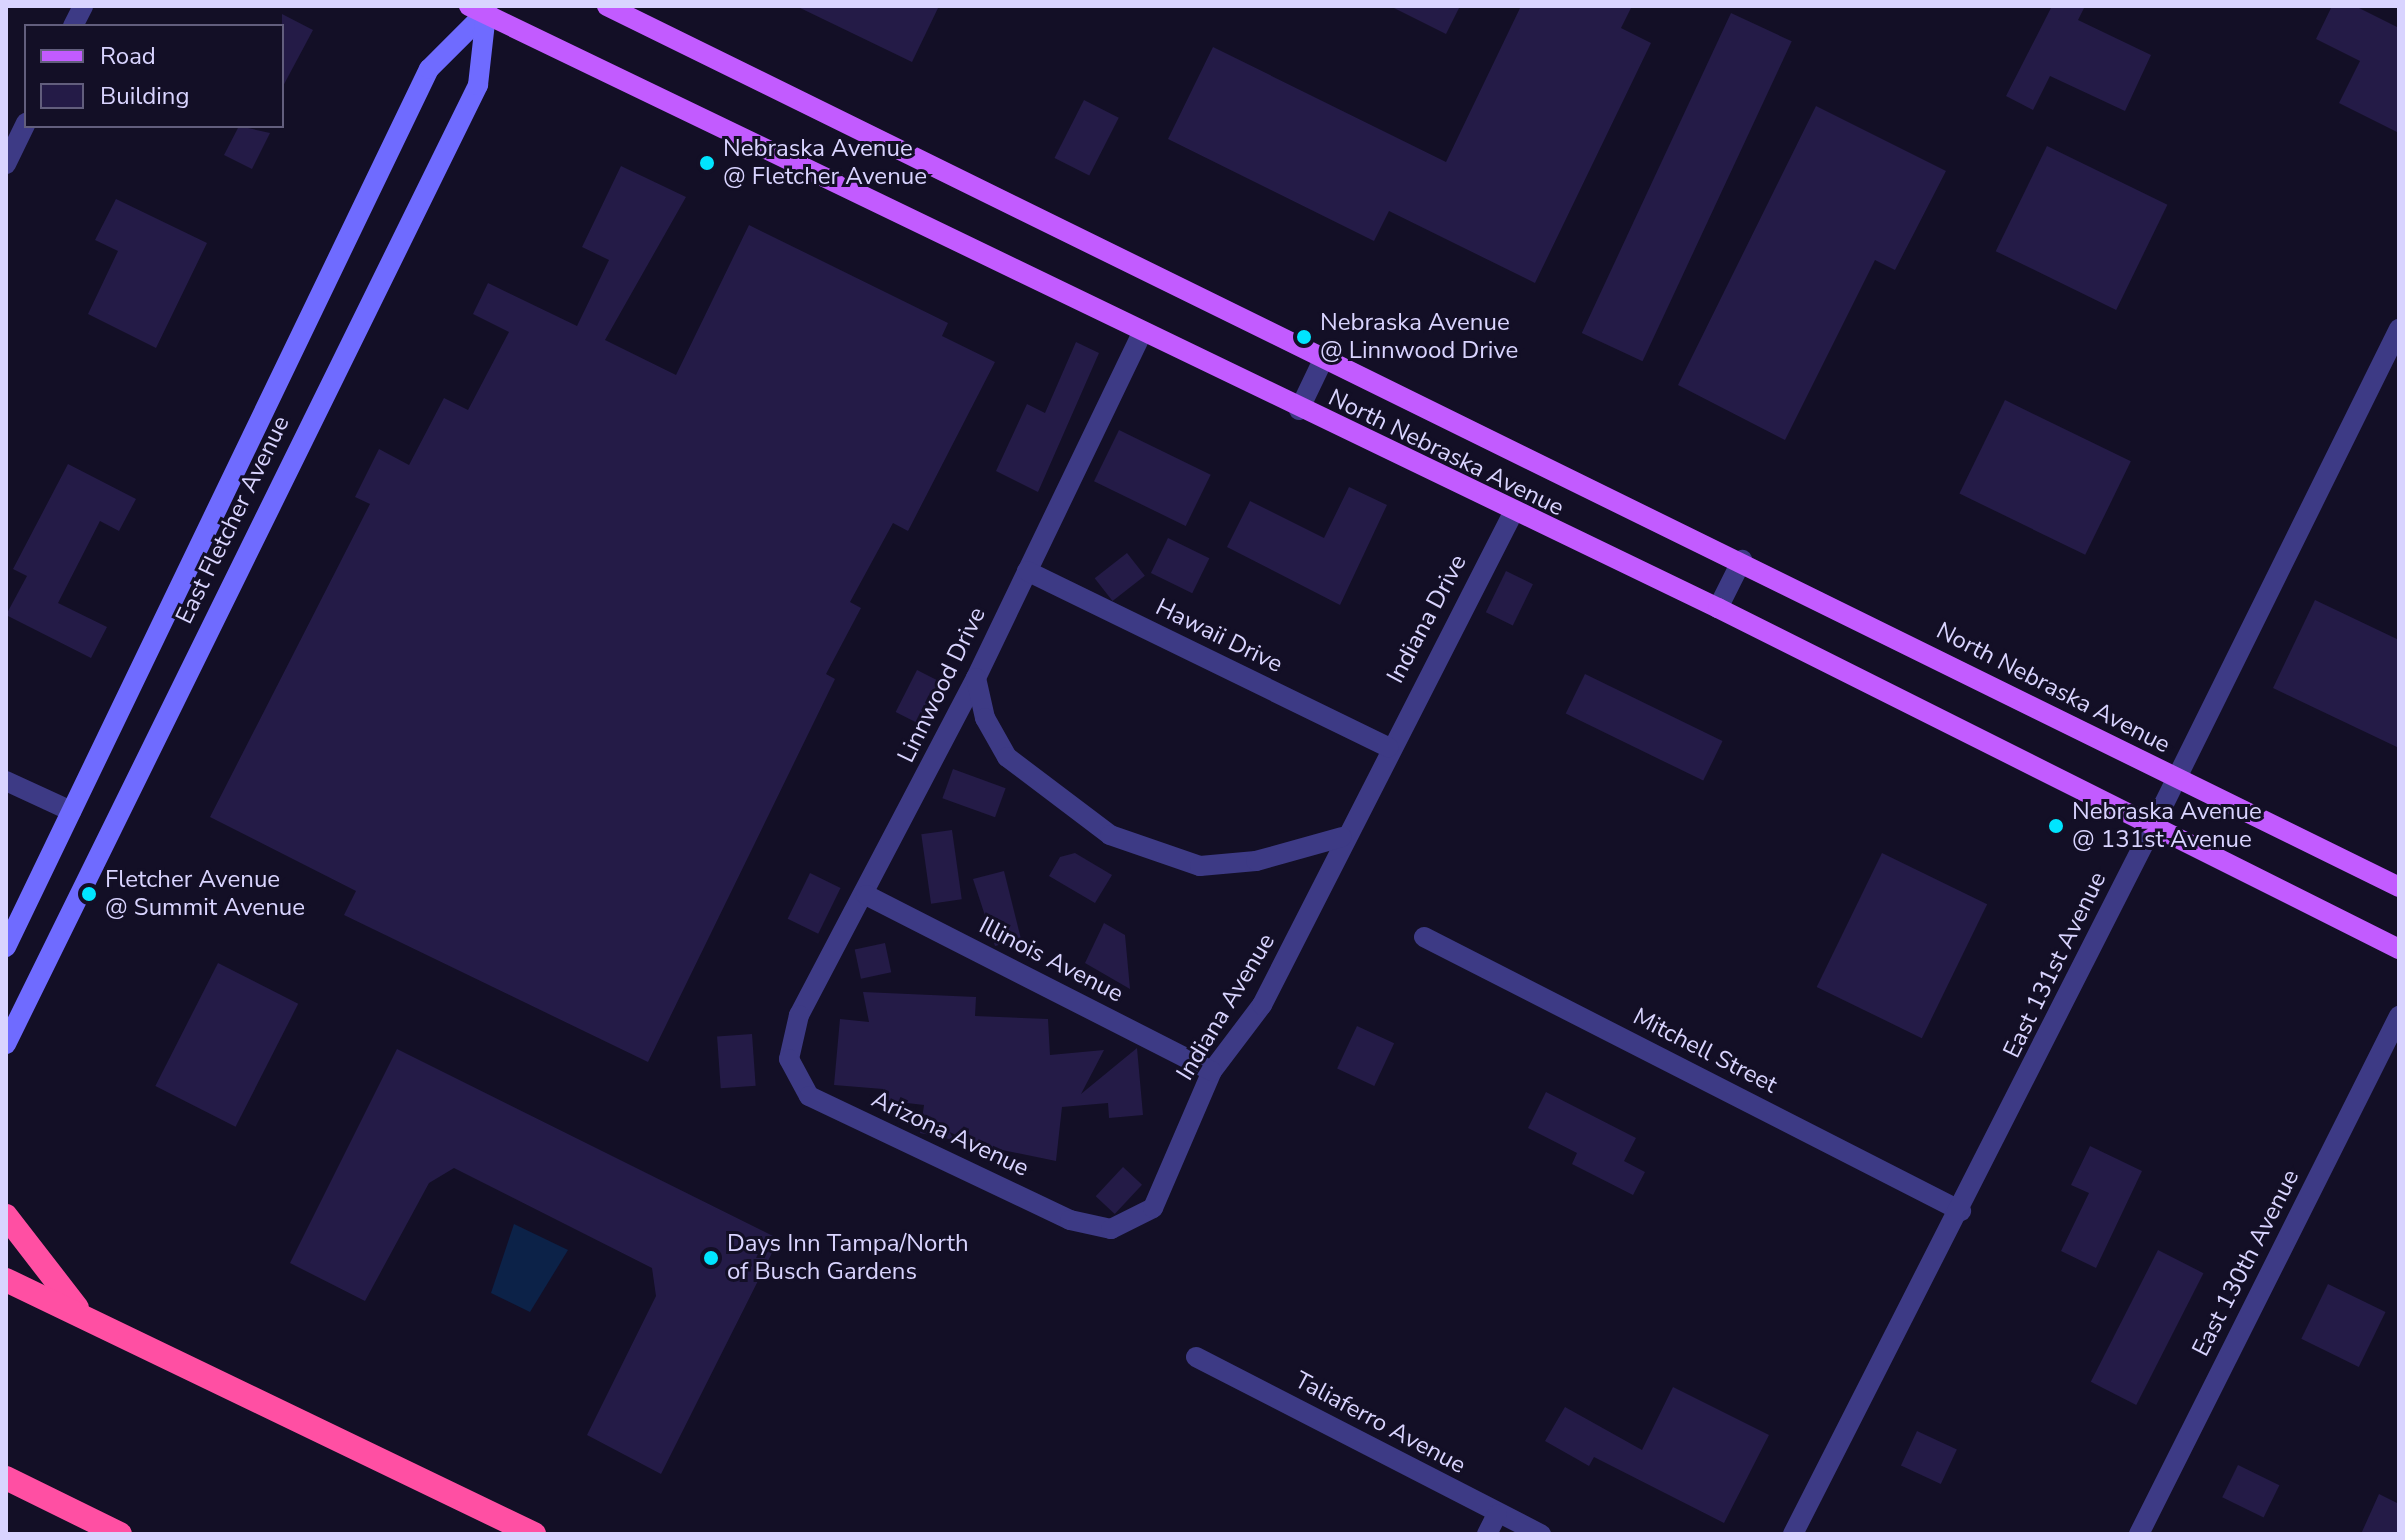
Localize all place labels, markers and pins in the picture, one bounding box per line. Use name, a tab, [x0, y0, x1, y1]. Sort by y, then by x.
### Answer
place label: Nebraska Avenue @ Fletcher Avenue	[723, 135, 927, 191]
marker: Nebraska Avenue @ Fletcher Avenue	[698, 154, 716, 172]
place label: Nebraska Avenue @ Linnwood Drive	[1320, 309, 1518, 365]
marker: Nebraska Avenue @ Linnwood Drive	[1295, 328, 1313, 346]
place label: Nebraska Avenue @ 131st Avenue	[2072, 798, 2262, 854]
marker: Nebraska Avenue @ 131st Avenue	[2047, 817, 2065, 835]
place label: Fletcher Avenue @ Summit Avenue	[105, 866, 305, 922]
marker: Fletcher Avenue @ Summit Avenue	[80, 885, 98, 903]
place label: Days Inn Tampa/North of Busch Gardens	[727, 1230, 969, 1286]
marker: Days Inn Tampa/North of Busch Gardens	[702, 1249, 720, 1267]

